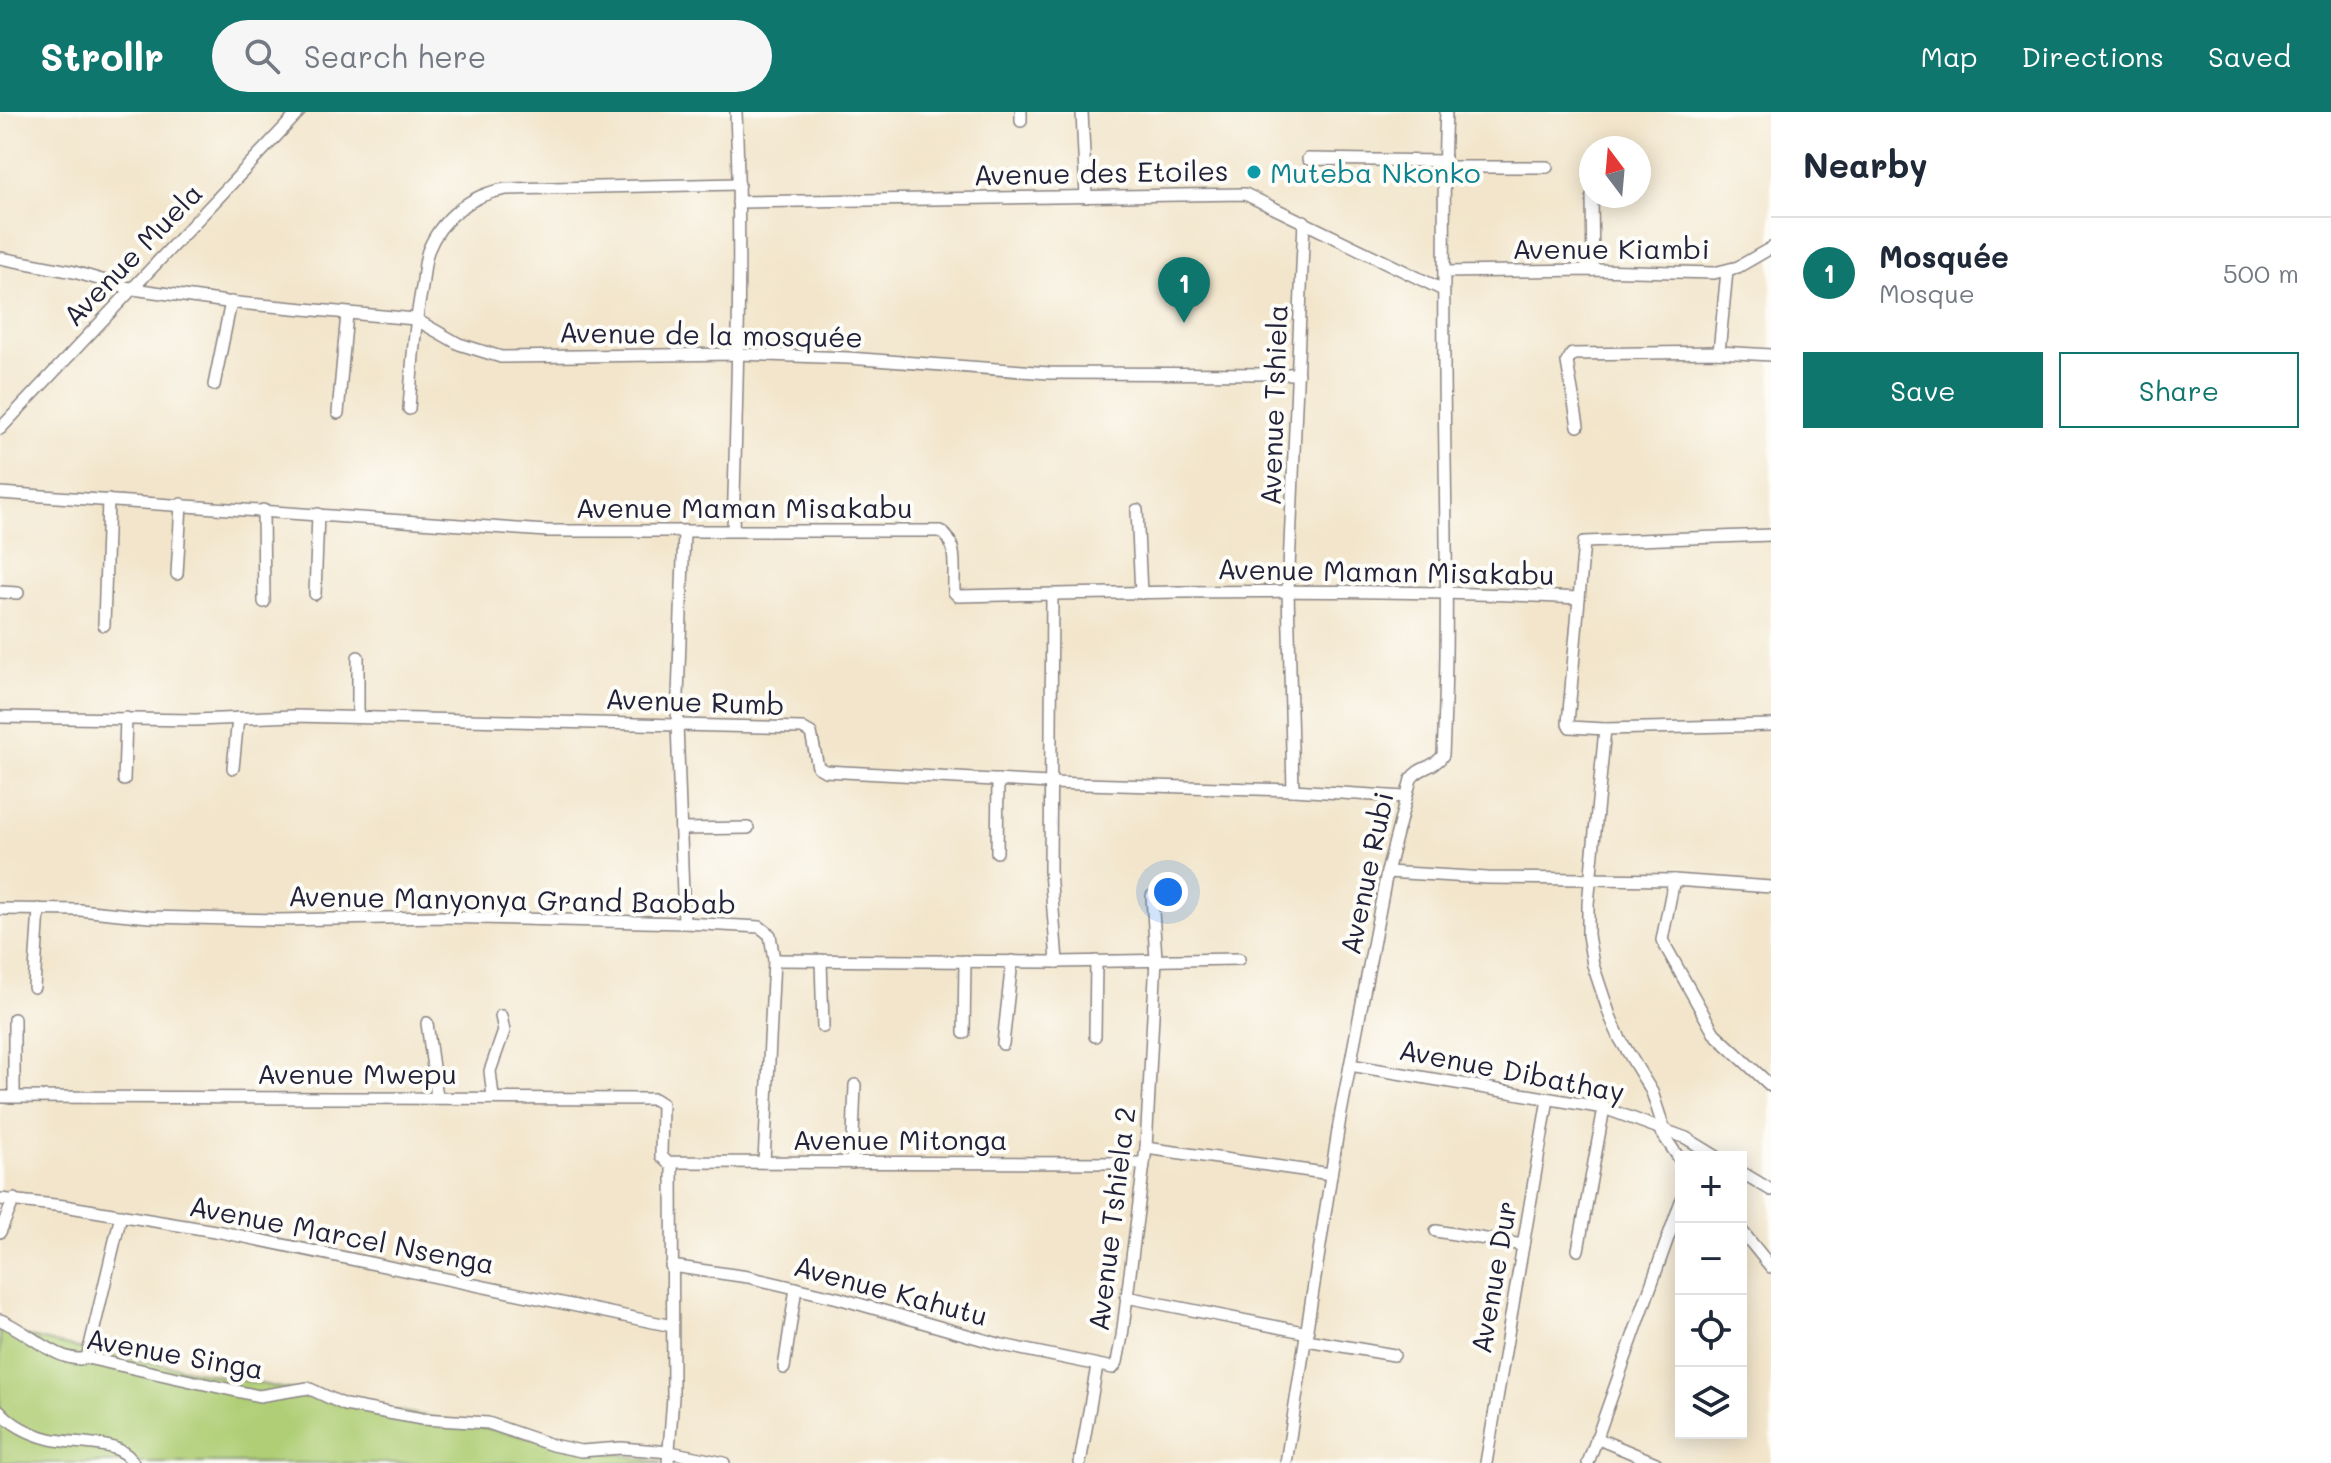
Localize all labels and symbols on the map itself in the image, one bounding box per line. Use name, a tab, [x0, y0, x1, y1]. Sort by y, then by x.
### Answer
north arrow	[1579, 136, 1651, 208]
street label: Avenue des Etoiles	[973, 152, 1229, 192]
place label: Muteba Nkonko	[1270, 154, 1481, 190]
marker: Muteba Nkonko	[1245, 163, 1263, 181]
street label: Avenue Muela	[55, 175, 209, 333]
street label: Avenue Kiambi	[1512, 230, 1710, 266]
pin: 1	[1158, 257, 1210, 323]
street label: Avenue Tshiela	[1251, 304, 1295, 506]
street label: Avenue de la mosquée	[559, 313, 863, 355]
street label: Avenue Maman Misakabu	[575, 489, 913, 525]
street label: Avenue Maman Misakabu	[1217, 550, 1555, 592]
street label: Avenue Rumb	[605, 680, 785, 722]
street label: Avenue Rubi	[1331, 788, 1401, 958]
your location	[1148, 872, 1188, 912]
street label: Avenue Manyonya Grand Baobab	[288, 877, 736, 921]
street label: Avenue Dibathay	[1396, 1030, 1628, 1110]
street label: Avenue Mwepu	[257, 1055, 457, 1091]
street label: Avenue Tshiela 2	[1079, 1105, 1143, 1333]
street label: Avenue Mitonga	[793, 1121, 1007, 1157]
street label: Avenue Marcel Nsenga	[186, 1187, 498, 1281]
street label: Avenue Dur	[1462, 1198, 1524, 1356]
street label: Avenue Kahutu	[790, 1247, 992, 1333]
street label: Avenue Singa	[84, 1320, 266, 1386]

